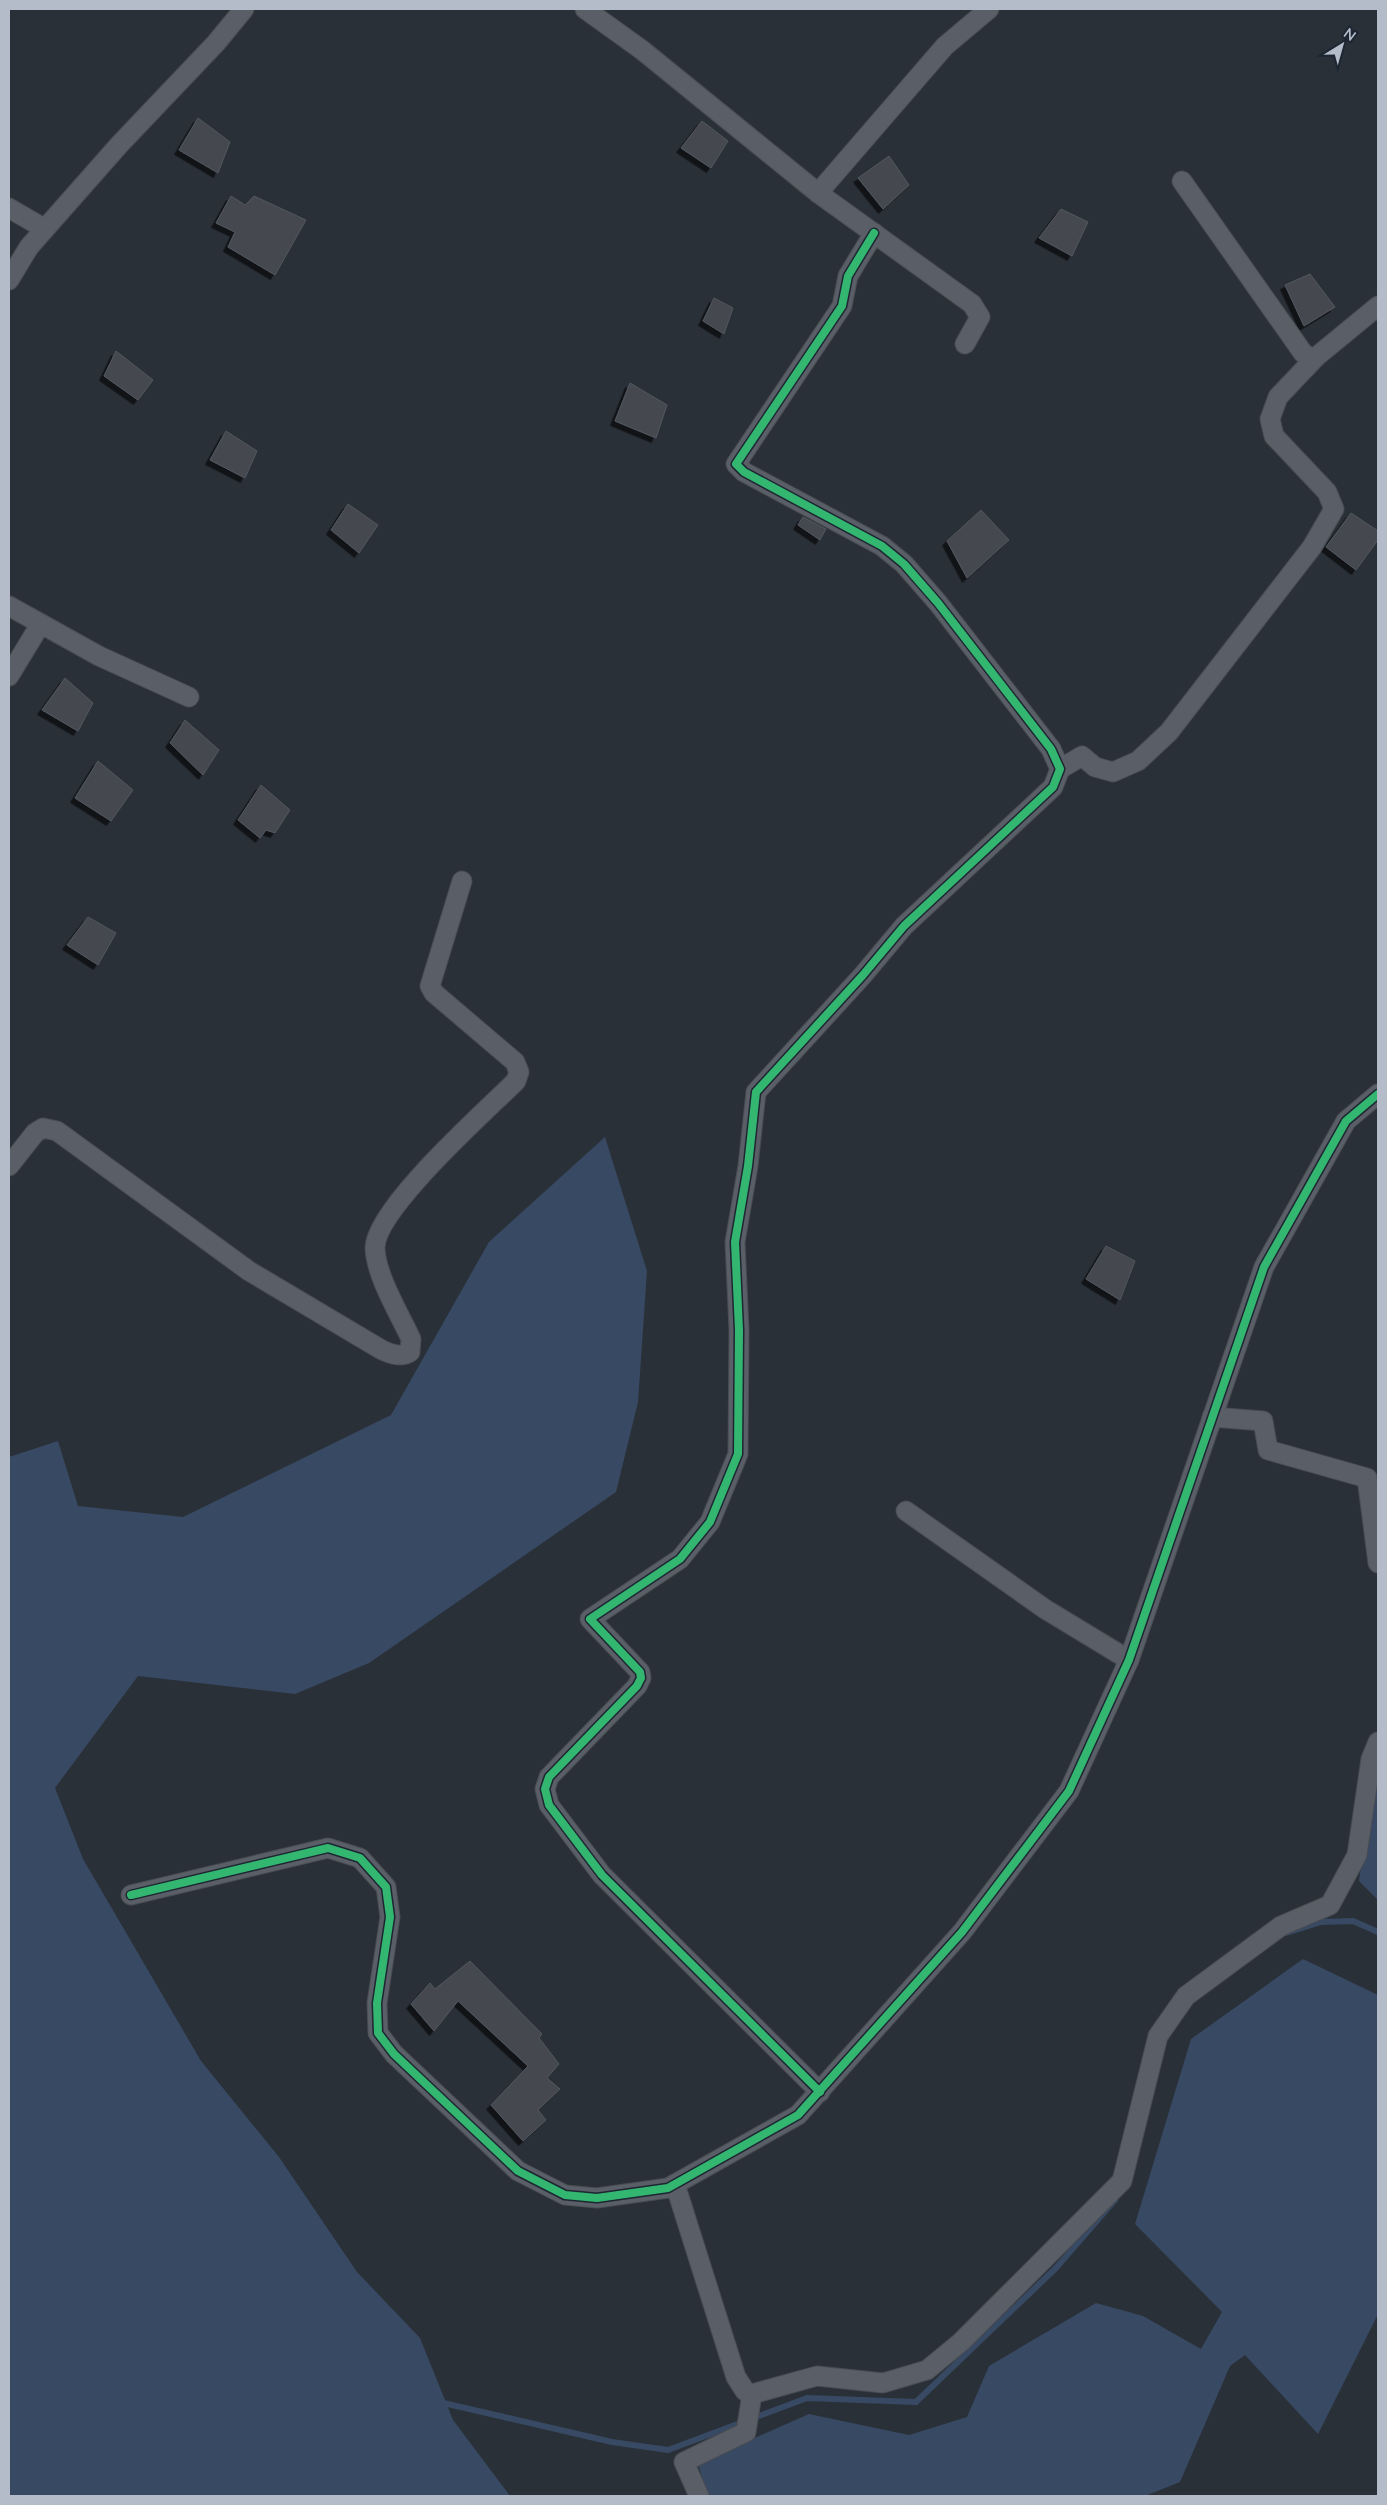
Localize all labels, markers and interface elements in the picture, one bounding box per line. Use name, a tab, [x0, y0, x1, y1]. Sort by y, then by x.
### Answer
north arrow	[1317, 20, 1367, 70]
text: N	[1341, 24, 1360, 44]

